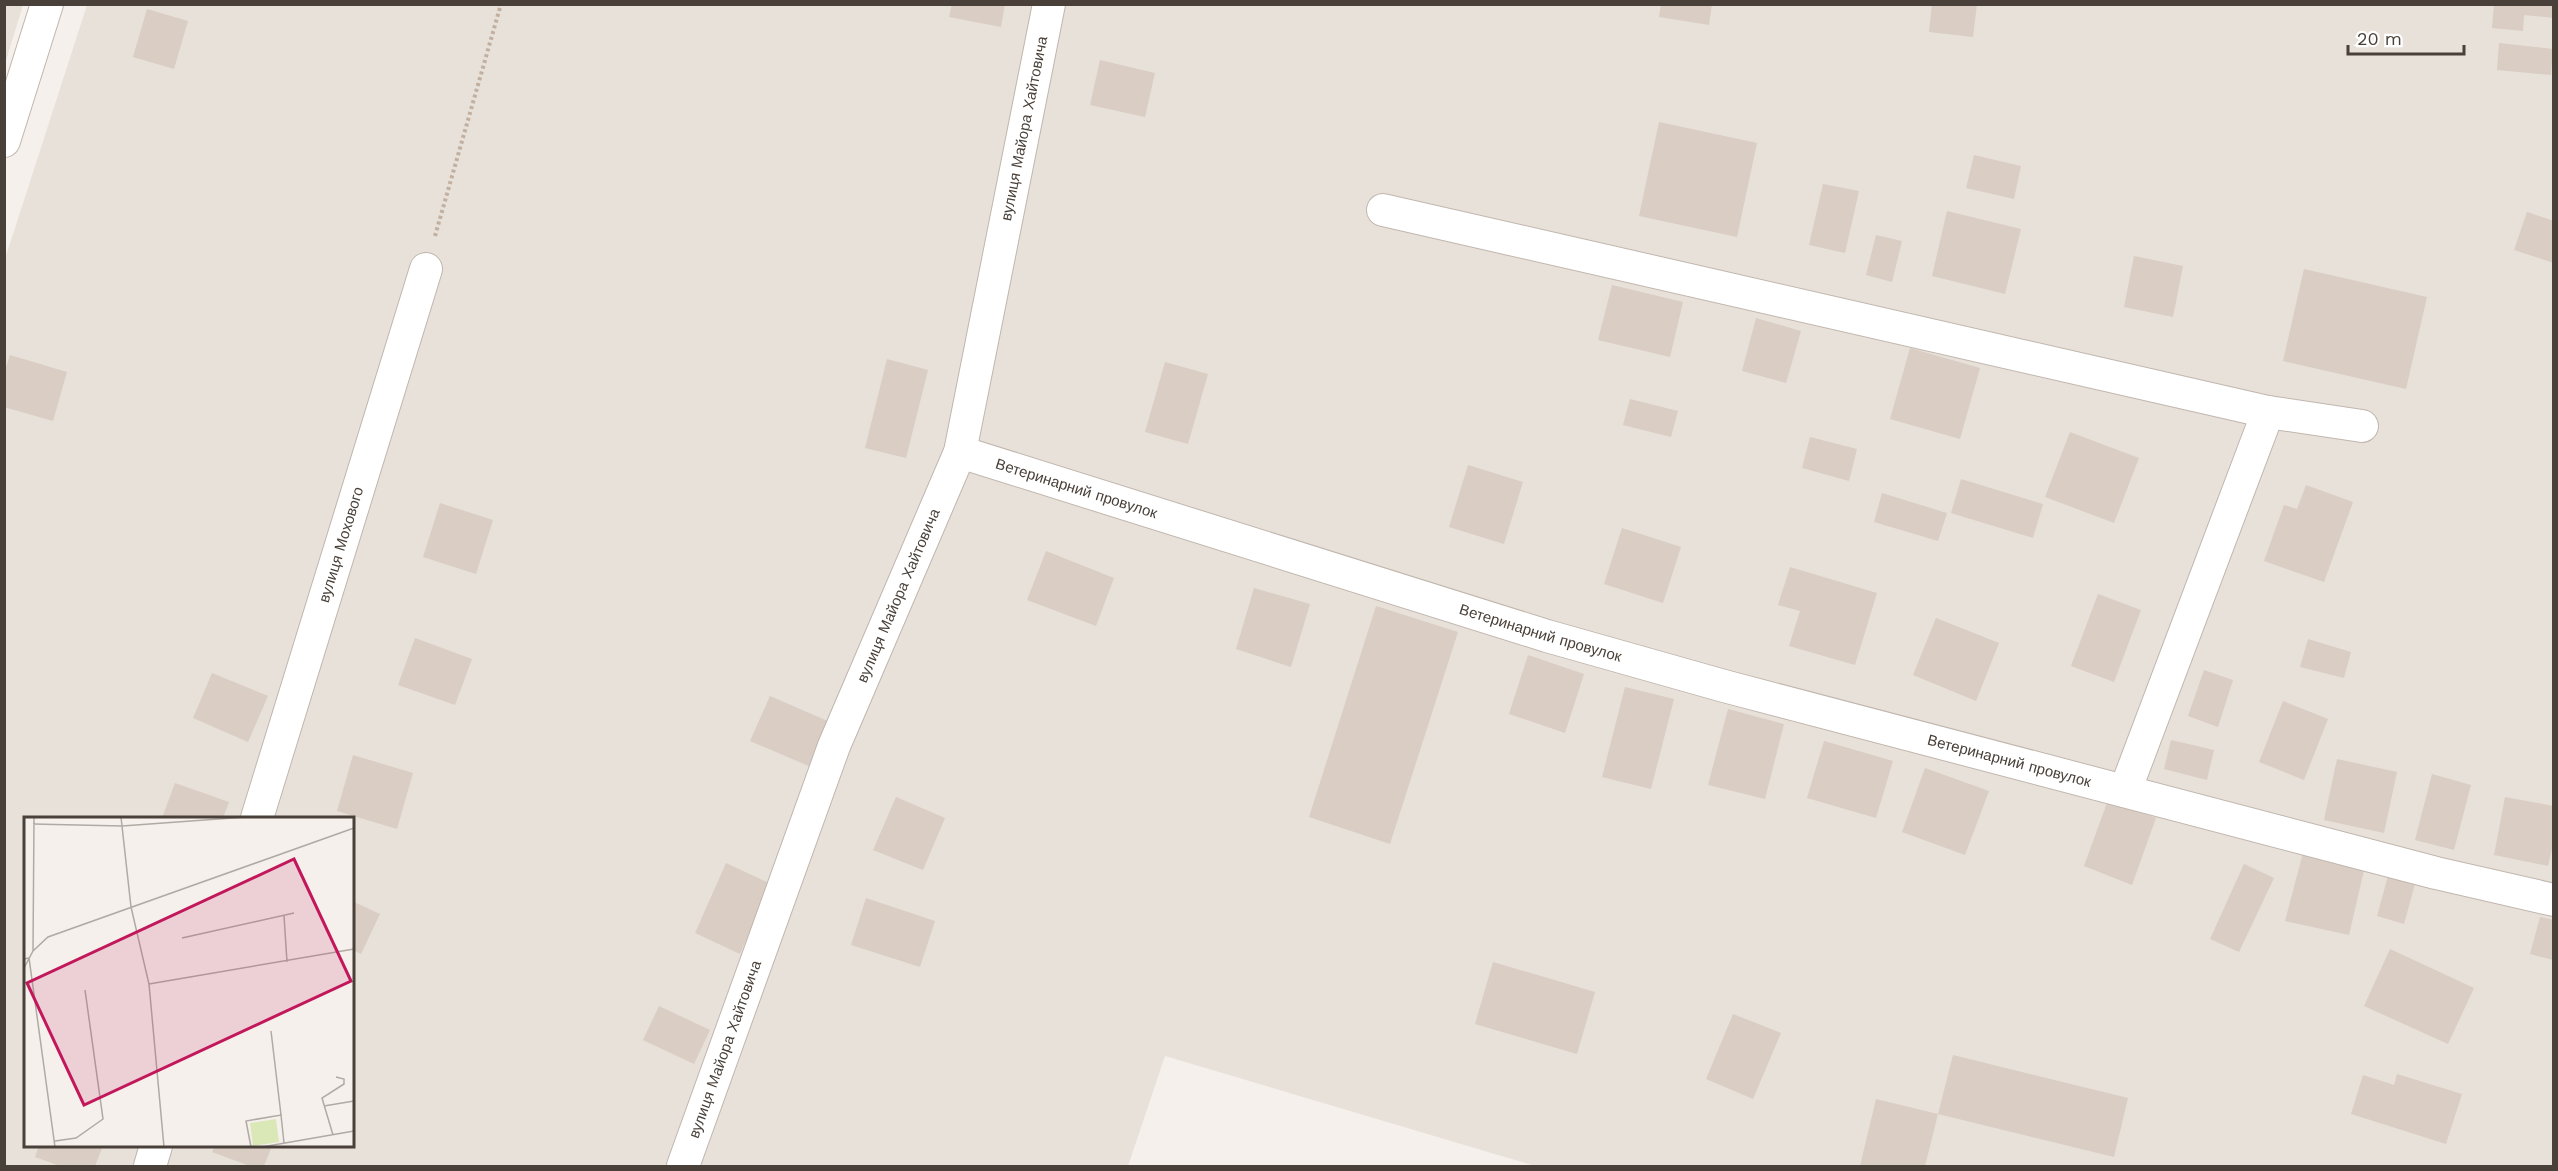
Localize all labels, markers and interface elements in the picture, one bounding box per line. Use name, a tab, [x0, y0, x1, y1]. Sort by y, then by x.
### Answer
scale bar	[2348, 18, 2464, 56]
text: 20 m	[2357, 28, 2402, 49]
street label: вулиця Майора Хайтовича	[997, 34, 1052, 222]
street label: Ветеринарний провулок	[993, 455, 1160, 522]
street label: вулиця Мохового	[315, 485, 367, 605]
street label: вулиця Майора Хайтовича	[853, 505, 944, 685]
street label: Ветеринарний провулок	[1457, 600, 1624, 666]
street label: Ветеринарний провулок	[1926, 731, 2093, 791]
inset map	[24, 817, 354, 1147]
street label: вулиця Майора Хайтовича	[685, 957, 765, 1141]

